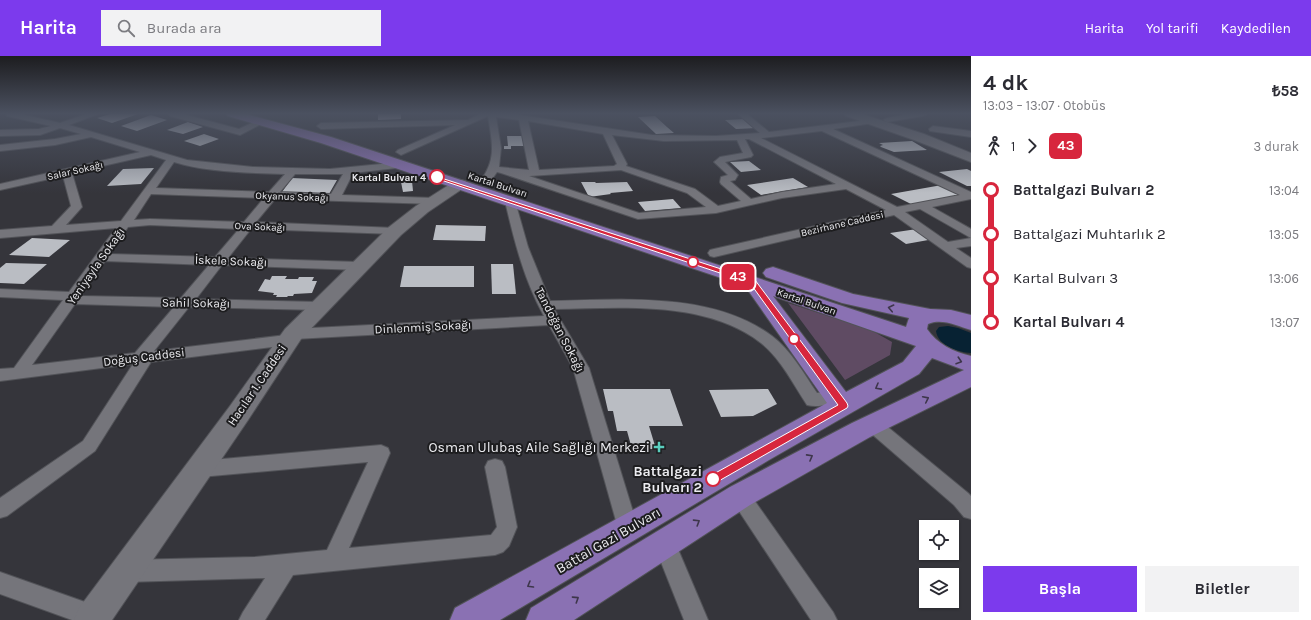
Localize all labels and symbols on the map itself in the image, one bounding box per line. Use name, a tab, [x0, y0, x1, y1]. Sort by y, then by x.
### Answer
street label: Salar Sokağı	[46, 159, 104, 183]
marker: Kartal Bulvarı 4	[429, 169, 445, 185]
street label: Kartal Bulvarı	[466, 170, 529, 200]
place label: Kartal Bulvarı 4	[352, 172, 426, 184]
street label: Okyanus Sokağı	[255, 190, 329, 204]
street label: Bezirhane Caddesi	[800, 209, 885, 239]
street label: Ova Sokağı	[234, 220, 285, 234]
street label: Yeniyayla Sokağı	[64, 225, 128, 307]
street label: İskele Sokağı	[195, 253, 267, 269]
unlabelled marker	[687, 256, 699, 268]
line badge: 43	[720, 264, 756, 290]
street label: Tandoğan Sokağı	[533, 285, 587, 375]
street label: Kartal Bulvarı	[775, 286, 838, 318]
street label: Sahil Sokağı	[162, 295, 230, 311]
one-way arrow	[888, 304, 895, 312]
street label: Dinlenmiş Sokağı	[374, 317, 472, 337]
unlabelled marker	[788, 333, 800, 345]
street label: Hacılar 1. Caddesi	[225, 342, 289, 428]
street label: Doğuş Caddesi	[102, 345, 186, 369]
one-way arrow	[955, 356, 962, 365]
one-way arrow	[874, 382, 882, 389]
one-way arrow	[922, 396, 929, 404]
place label: Osman Ulubaş Aile Sağlığı Merkezi	[429, 439, 650, 456]
marker: Osman Ulubaş Aile Sağlığı Merkezi	[653, 441, 665, 453]
one-way arrow	[806, 455, 813, 462]
place label: Battalgazi Bulvarı 2	[633, 463, 702, 496]
marker: Battalgazi Bulvarı 2	[705, 471, 721, 487]
street label: Battal Gazi Bulvarı	[553, 504, 664, 577]
one-way arrow	[693, 519, 700, 526]
one-way arrow	[527, 580, 534, 587]
one-way arrow	[572, 596, 579, 604]

